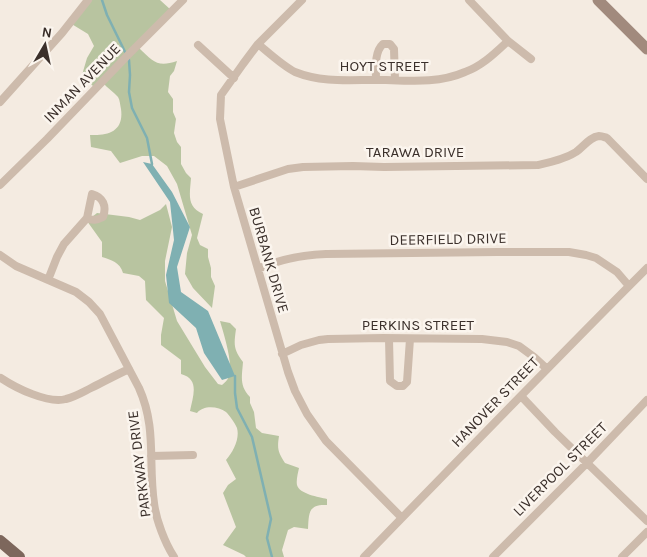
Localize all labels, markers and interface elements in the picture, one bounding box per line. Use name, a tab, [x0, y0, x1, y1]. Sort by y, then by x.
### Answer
north arrow	[20, 20, 70, 70]
text: N	[41, 23, 53, 42]
street label: INMAN AVENUE	[40, 40, 124, 126]
street label: HOYT STREET	[340, 57, 429, 75]
street label: TARAWA DRIVE	[366, 143, 464, 161]
street label: BURBANK DRIVE	[245, 205, 293, 315]
street label: DEERFIELD DRIVE	[389, 229, 507, 249]
street label: PERKINS STREET	[362, 316, 475, 334]
street label: HANOVER STREET	[447, 353, 543, 451]
street label: PARKWAY DRIVE	[124, 409, 154, 519]
street label: LIVERPOOL STREET	[509, 418, 611, 520]

